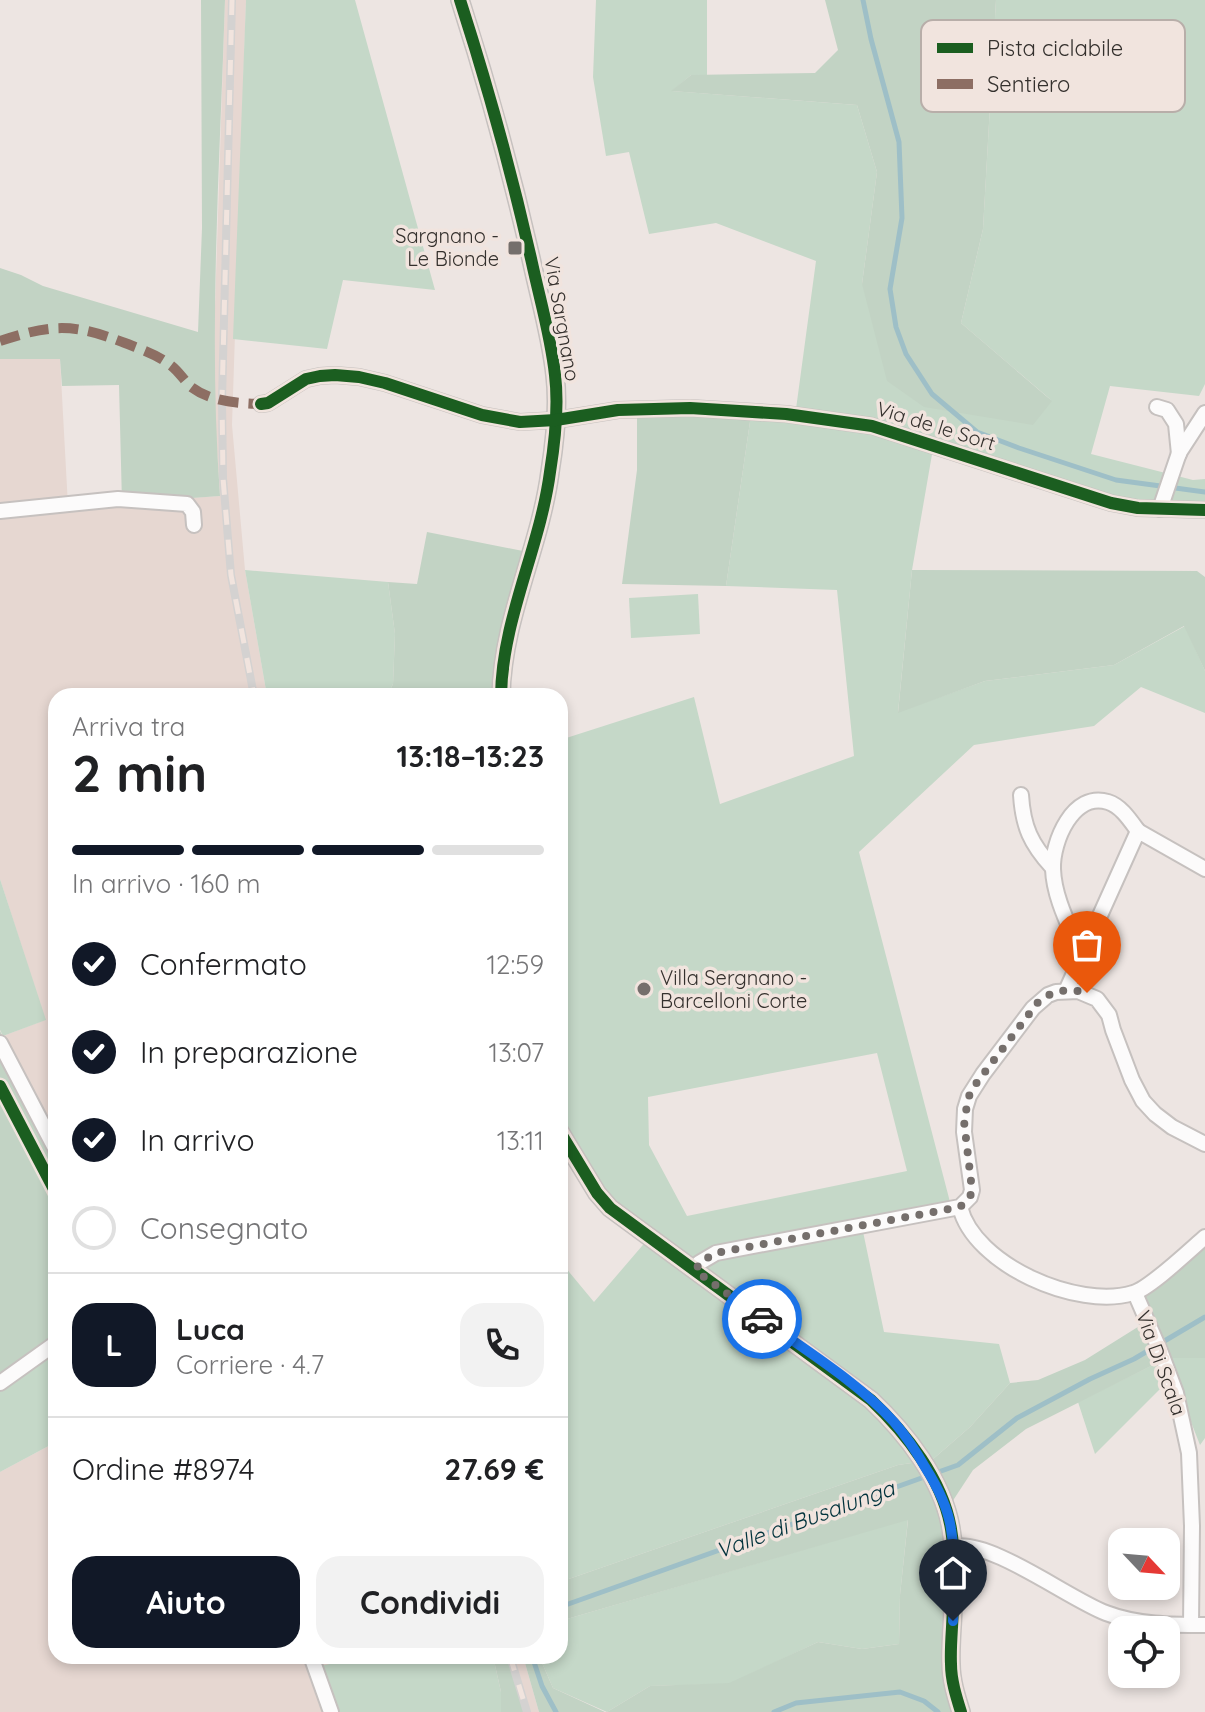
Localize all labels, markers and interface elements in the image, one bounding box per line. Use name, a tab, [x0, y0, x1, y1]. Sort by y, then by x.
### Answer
legend	[921, 20, 1185, 112]
text: Pista ciclabile	[987, 34, 1123, 62]
text: Sentiero	[987, 70, 1070, 98]
place label: Sargnano - Le Bionde	[395, 223, 499, 271]
marker: Sargnano - Le Bionde	[506, 239, 524, 257]
street label: Via Sargnano	[539, 255, 586, 383]
street label: Via de le Sort	[874, 396, 999, 456]
text: Arriva tra	[72, 710, 185, 743]
text: 13:18–13:23	[396, 737, 544, 775]
text: 2 min	[72, 740, 207, 805]
text: In arrivo · 160 m	[72, 867, 260, 900]
pin	[1053, 911, 1121, 993]
icon: bag	[1065, 923, 1109, 967]
icon: check	[72, 942, 116, 986]
text: Confermato	[140, 945, 307, 983]
text: 12:59	[486, 948, 544, 981]
place label: Villa Sergnano - Barcelloni Corte	[660, 965, 807, 1013]
marker: Villa Sergnano - Barcelloni Corte	[635, 980, 653, 998]
icon: check	[72, 1030, 116, 1074]
text: In preparazione	[140, 1033, 358, 1071]
text: 13:07	[489, 1036, 544, 1069]
icon: check	[72, 1118, 116, 1162]
text: In arrivo	[140, 1121, 255, 1159]
text: 13:11	[497, 1124, 544, 1157]
text: Consegnato	[140, 1209, 308, 1247]
courier	[722, 1279, 802, 1359]
icon: car	[740, 1297, 784, 1341]
button: phone	[460, 1303, 544, 1387]
street label: Via Di Scala	[1131, 1307, 1192, 1419]
text: Luca	[176, 1310, 245, 1348]
text: L	[106, 1326, 122, 1364]
text: Corriere · 4.7	[176, 1348, 324, 1381]
text: Ordine #8974	[72, 1450, 255, 1488]
text: 27.69 €	[444, 1450, 544, 1488]
water label: Valle di Busalunga	[712, 1473, 900, 1564]
north arrow	[1108, 1528, 1180, 1600]
map controls	[1108, 1528, 1180, 1688]
pin	[919, 1539, 987, 1621]
icon: home	[931, 1551, 975, 1595]
button: Aiuto	[72, 1556, 300, 1648]
button: Condividi	[316, 1556, 544, 1648]
button: locate	[1108, 1616, 1180, 1688]

